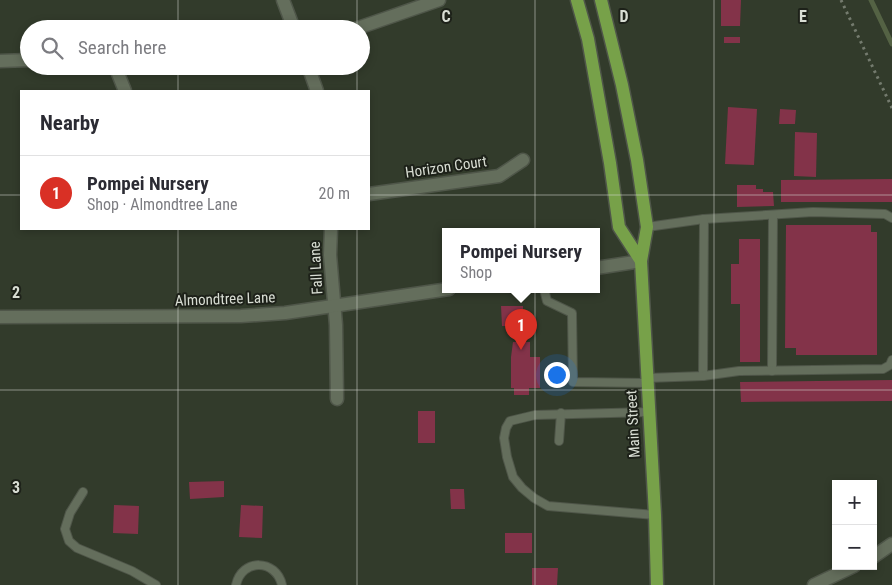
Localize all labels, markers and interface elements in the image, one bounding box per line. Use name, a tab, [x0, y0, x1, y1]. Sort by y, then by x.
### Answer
text: C	[441, 7, 451, 26]
text: D	[619, 7, 629, 26]
text: E	[799, 7, 807, 26]
search box	[20, 20, 370, 75]
icon: search	[38, 34, 66, 62]
text: Search here	[78, 36, 166, 59]
text: Nearby	[40, 111, 99, 135]
street label: Horizon Court	[404, 152, 488, 182]
text: Pompei Nursery	[87, 172, 209, 195]
text: 1	[52, 184, 60, 203]
text: 20 m	[318, 184, 350, 203]
text: Shop · Almondtree Lane	[87, 195, 238, 214]
popup	[442, 228, 600, 293]
text: Pompei Nursery	[460, 240, 582, 263]
street label: Fall Lane	[306, 241, 326, 295]
text: Shop	[460, 263, 492, 282]
text: 2	[12, 283, 20, 302]
street label: Almondtree Lane	[174, 288, 276, 310]
pin: 1	[505, 309, 537, 350]
your location	[544, 362, 570, 388]
street label: Main Street	[622, 390, 644, 458]
text: 3	[12, 478, 20, 497]
map controls	[832, 480, 877, 570]
button: +	[832, 480, 877, 525]
button: −	[832, 525, 877, 570]

